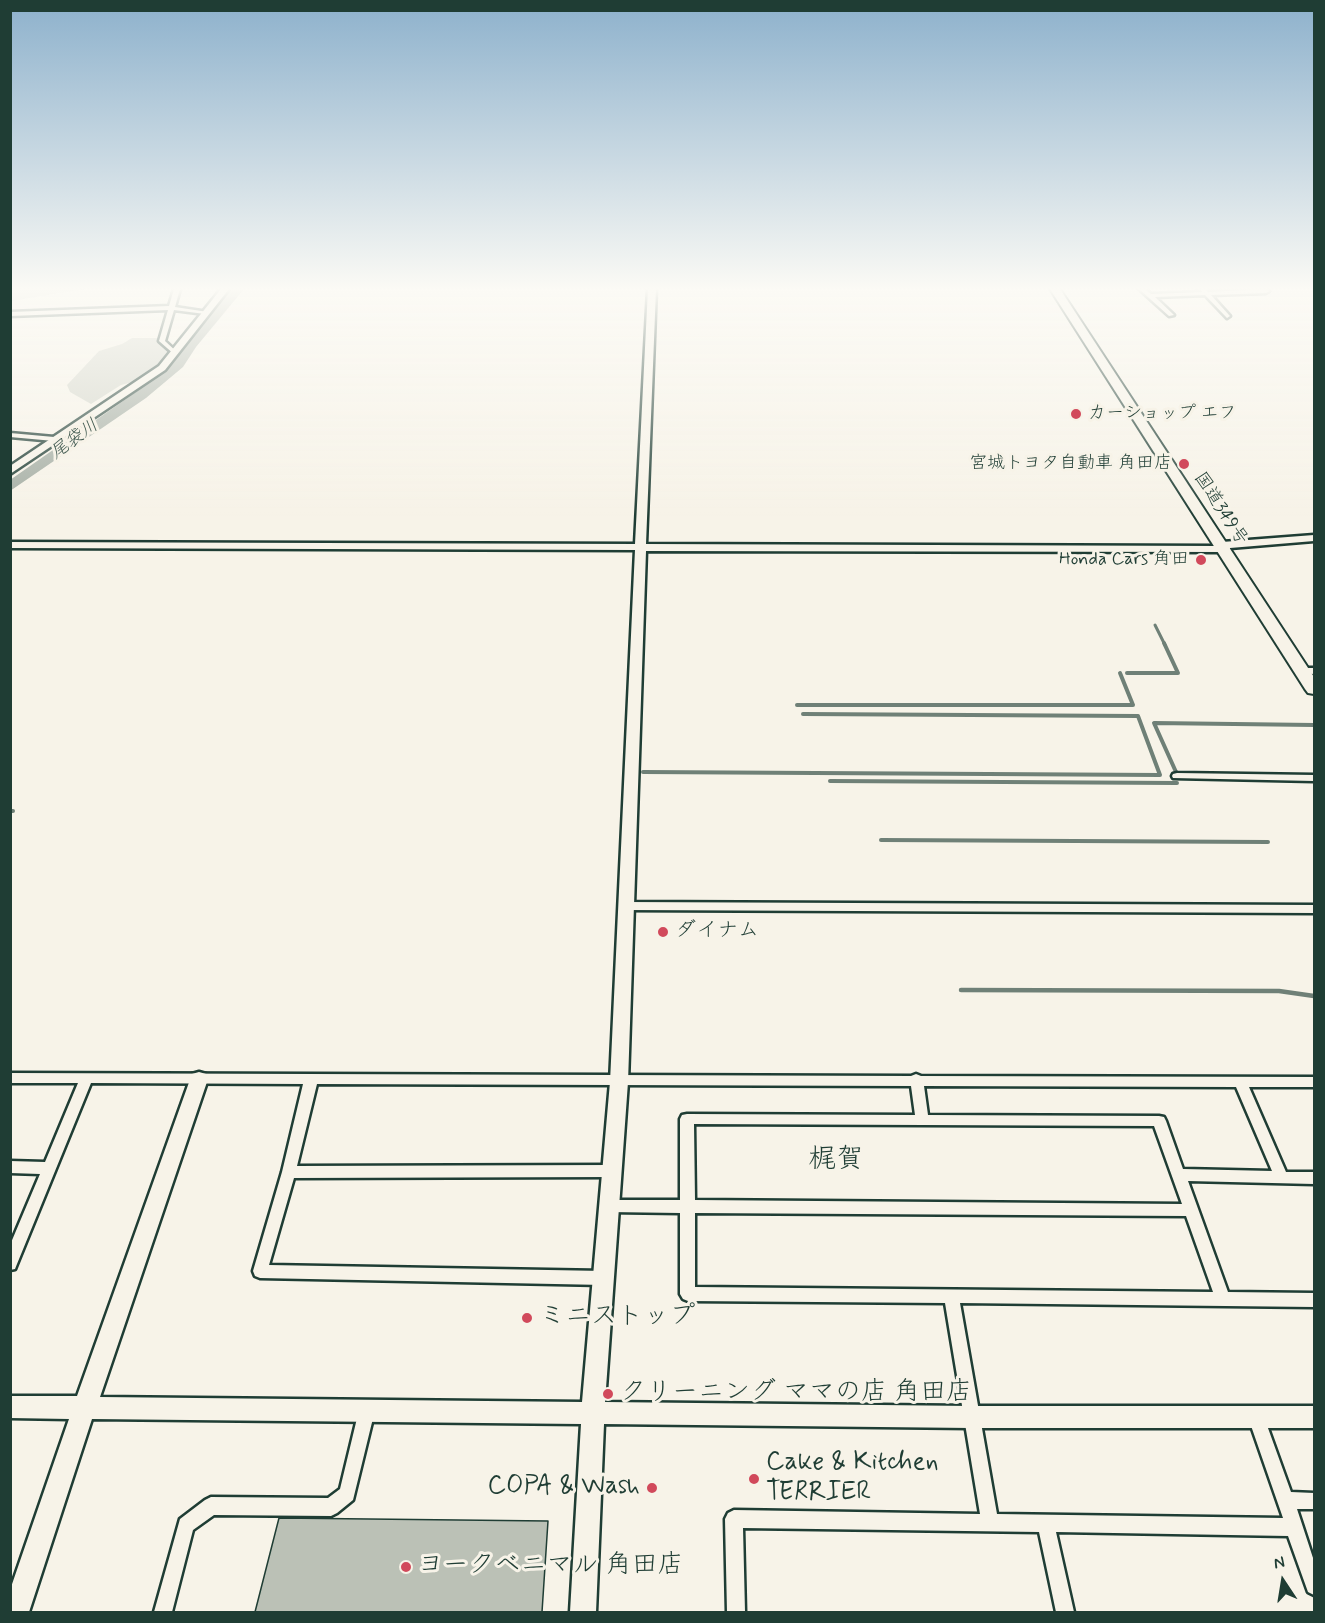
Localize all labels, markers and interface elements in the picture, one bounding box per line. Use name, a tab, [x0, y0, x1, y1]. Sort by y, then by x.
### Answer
place label: カーショップ エフ	[1088, 403, 1237, 425]
marker: カーショップ エフ	[1069, 407, 1083, 421]
water label: 尾袋川	[47, 415, 103, 465]
place label: 宮城トヨタ自動車 角田店	[969, 453, 1172, 475]
marker: 宮城トヨタ自動車 角田店	[1177, 457, 1191, 471]
street label: 国道349号	[1188, 469, 1252, 549]
place label: Honda Cars 角田	[1059, 549, 1189, 571]
marker: Honda Cars 角田	[1194, 553, 1208, 567]
place label: ダイナム	[675, 919, 759, 945]
marker: ダイナム	[656, 925, 670, 939]
district label: 梶賀	[808, 1144, 864, 1178]
place label: ミニストップ	[539, 1302, 695, 1334]
marker: ミニストップ	[520, 1311, 534, 1325]
place label: クリーニング ママの店 角田店	[620, 1378, 972, 1410]
marker: クリーニング ママの店 角田店	[601, 1387, 615, 1401]
place label: Cake & Kitchen TERRIER	[766, 1448, 939, 1510]
place label: COPA & Wash	[488, 1472, 640, 1504]
marker: Cake & Kitchen TERRIER	[747, 1472, 761, 1486]
marker: COPA & Wash	[645, 1481, 659, 1495]
place label: ヨークベニマル 角田店	[418, 1551, 683, 1583]
north arrow	[1253, 1551, 1313, 1611]
text: N	[1272, 1552, 1287, 1574]
marker: ヨークベニマル 角田店	[399, 1560, 413, 1574]

